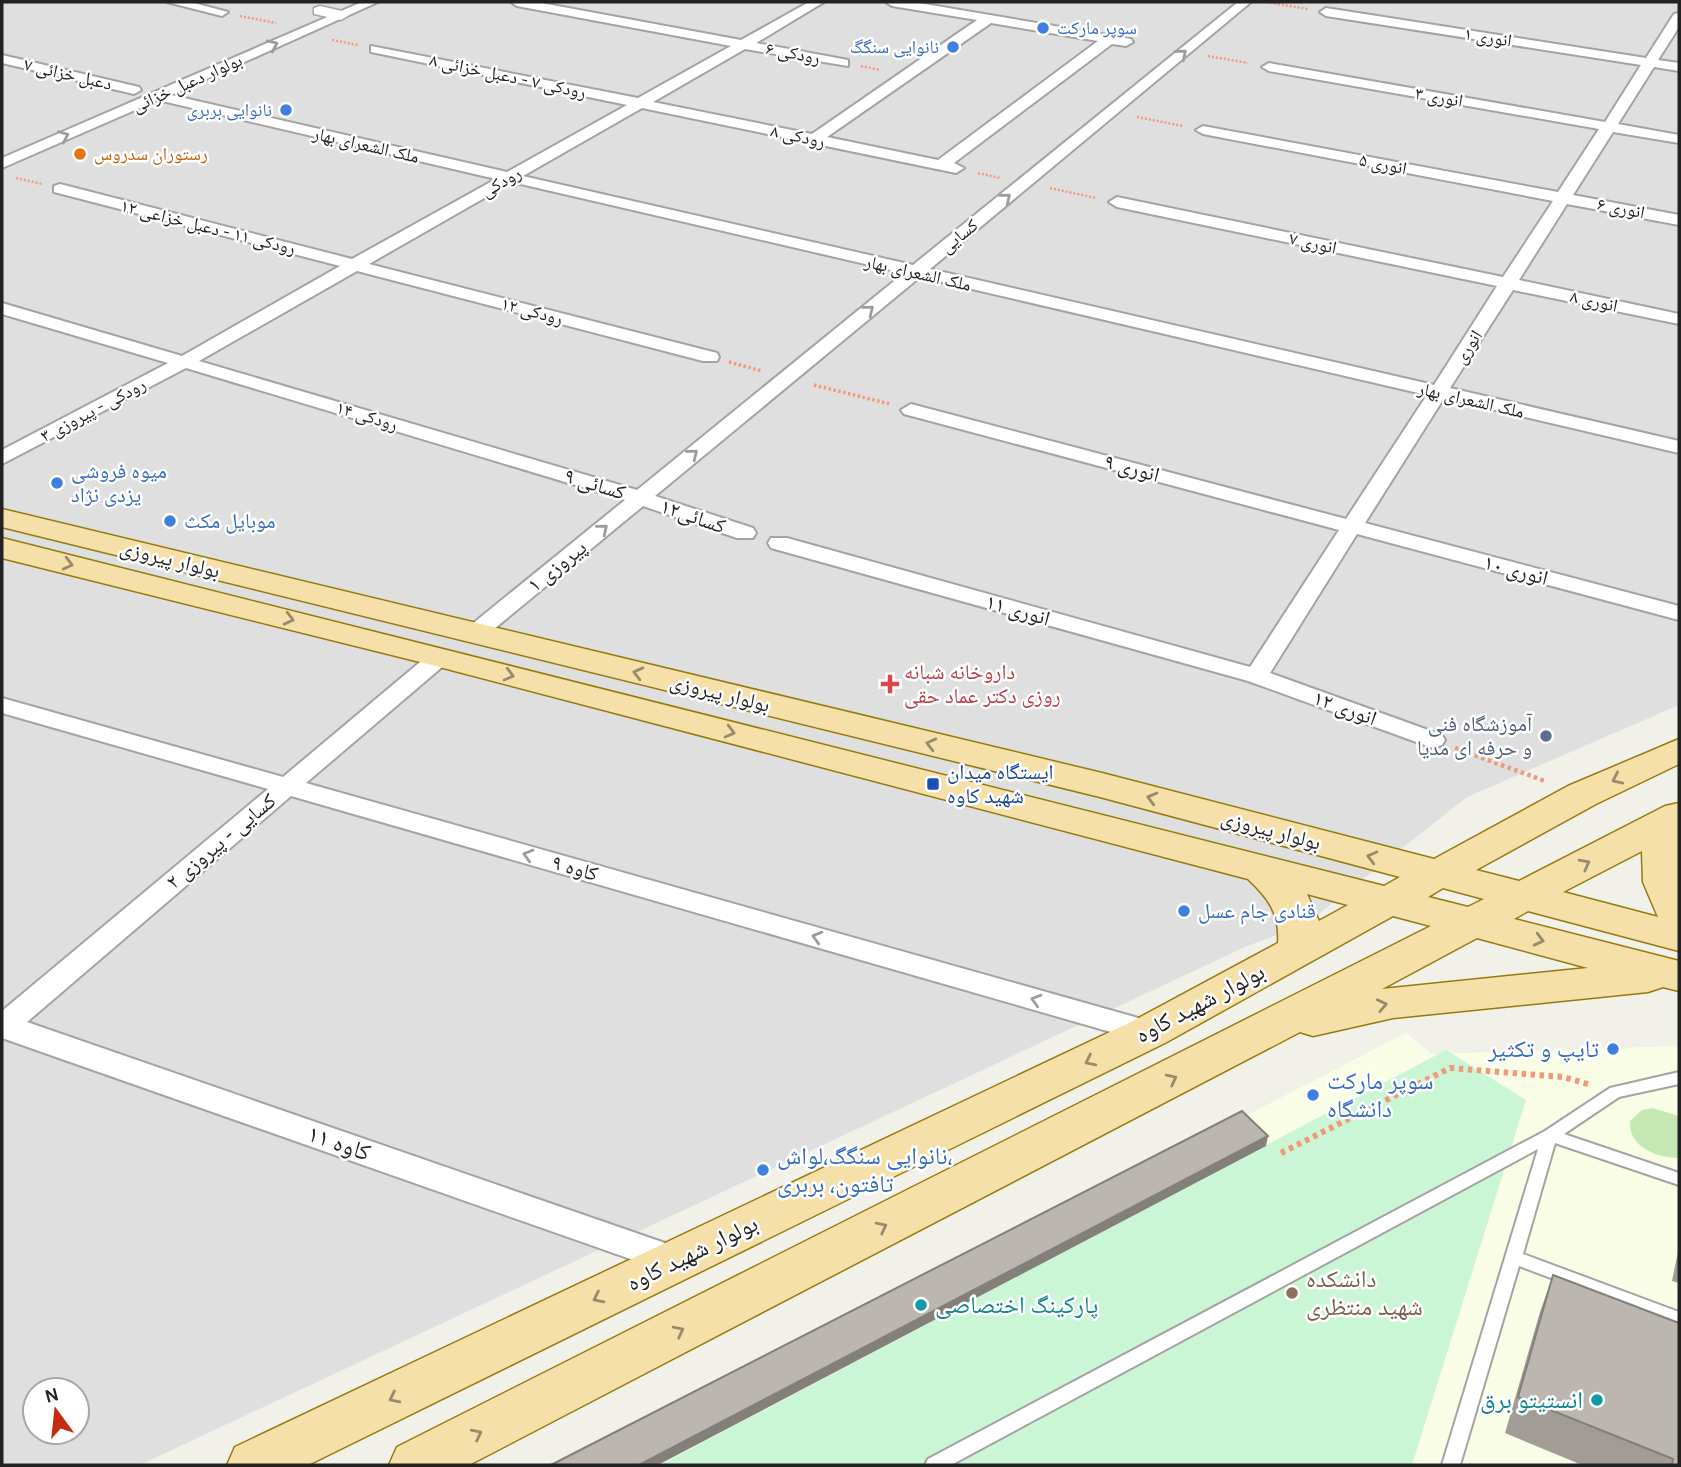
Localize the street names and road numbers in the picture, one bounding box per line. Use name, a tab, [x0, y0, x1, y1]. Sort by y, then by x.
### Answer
street label: انوری ۱	[1463, 22, 1513, 52]
street label: رودکی ۶	[764, 37, 822, 69]
street label: بولوار دعبل خزائی	[129, 49, 245, 117]
street label: رودکی ۷ - دعبل خزائی ۸	[428, 49, 588, 103]
street label: دعبل خزائی ۷	[22, 53, 114, 95]
street label: انوری ۳	[1413, 82, 1465, 112]
street label: رودکی ۸	[769, 120, 827, 152]
street label: ملک الشعرای بهار	[310, 122, 421, 168]
street label: انوری ۵	[1357, 149, 1409, 179]
street label: رودکی	[477, 162, 525, 202]
street label: انوری ۶	[1595, 193, 1647, 223]
street label: رودکی ۱۱ - دعبل خزاعی ۱۲	[118, 195, 298, 259]
street label: کسایی	[936, 214, 983, 258]
street label: انوری ۷	[1287, 227, 1339, 259]
street label: ملک الشعرای بهار	[862, 250, 973, 296]
street label: انوری ۸	[1568, 285, 1620, 317]
street label: رودکی ۱۲	[499, 292, 565, 330]
street label: انوری	[1449, 326, 1487, 368]
street label: رودکی - پیروزی ۳	[37, 373, 150, 447]
street label: ملک الشعرای بهار	[1415, 377, 1526, 423]
street label: رودکی ۱۴	[334, 396, 400, 436]
street label: انوری ۹	[1102, 449, 1162, 487]
street label: کسائی ۹	[561, 463, 629, 506]
street label: کسائی۱۲	[657, 494, 729, 539]
street label: بولوار پیروزی	[118, 535, 222, 583]
street label: پیروزی ۱	[523, 535, 591, 597]
street label: انوری ۱۰	[1481, 550, 1551, 590]
street label: انوری ۱۱	[983, 589, 1053, 631]
street label: بولوار پیروزی	[668, 669, 772, 717]
street label: انوری ۱۲	[1310, 686, 1380, 730]
street label: کسایی - پیروزی ۲	[161, 788, 281, 894]
street label: بولوار پیروزی	[1219, 805, 1323, 855]
street label: کاوه ۹	[549, 850, 601, 886]
street label: بولوار شهید کاوه	[1130, 957, 1270, 1049]
street label: کاوه ۱۱	[304, 1119, 374, 1167]
street label: بولوار شهید کاوه	[622, 1209, 762, 1297]

